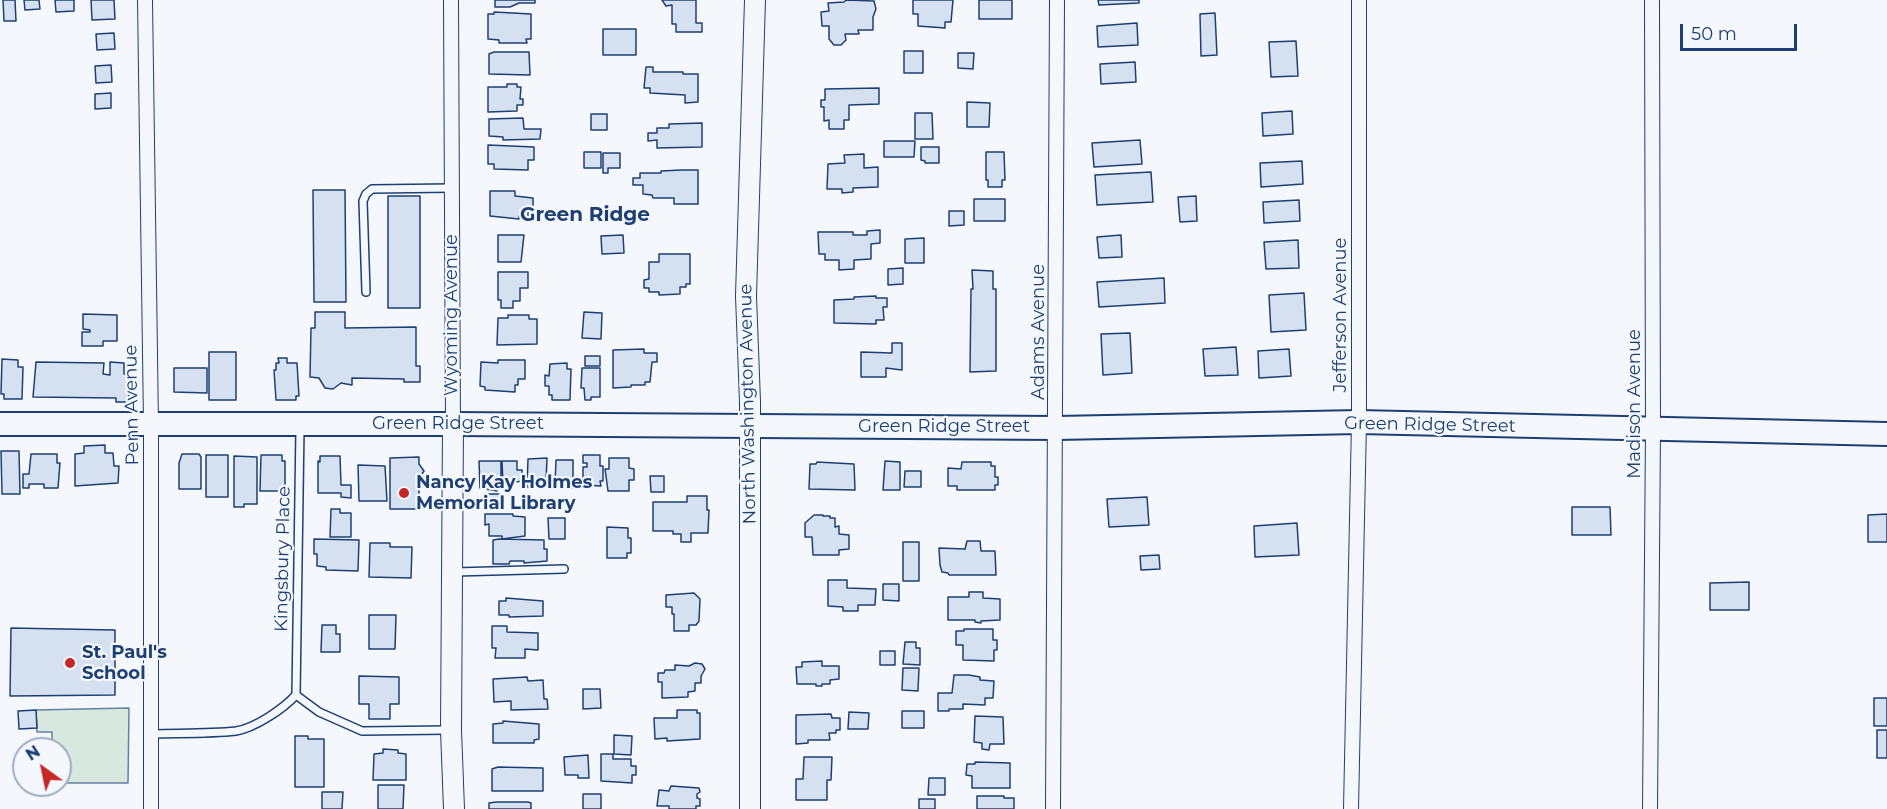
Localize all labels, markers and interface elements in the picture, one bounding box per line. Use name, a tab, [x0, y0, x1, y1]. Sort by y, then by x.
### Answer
scale bar	[1683, 12, 1800, 50]
text: 50 m	[1691, 23, 1737, 45]
district label: Green Ridge	[520, 203, 650, 227]
street label: Wyoming Avenue	[441, 234, 463, 396]
street label: Jefferson Avenue	[1330, 238, 1352, 392]
street label: Adams Avenue	[1028, 264, 1050, 400]
street label: North Washington Avenue	[735, 284, 761, 524]
street label: Madison Avenue	[1624, 329, 1646, 479]
street label: Penn Avenue	[120, 345, 144, 465]
street label: Green Ridge Street	[372, 413, 544, 435]
street label: Green Ridge Street	[1344, 413, 1516, 437]
street label: Green Ridge Street	[858, 416, 1030, 438]
place label: Nancy Kay Holmes Memorial Library	[416, 472, 592, 514]
street label: Kingsbury Place	[271, 486, 295, 632]
marker: Nancy Kay Holmes Memorial Library	[397, 486, 411, 500]
place label: St. Paul's School	[82, 642, 167, 684]
marker: St. Paul's School	[63, 656, 77, 670]
north arrow	[12, 737, 72, 797]
text: N	[22, 742, 44, 765]

